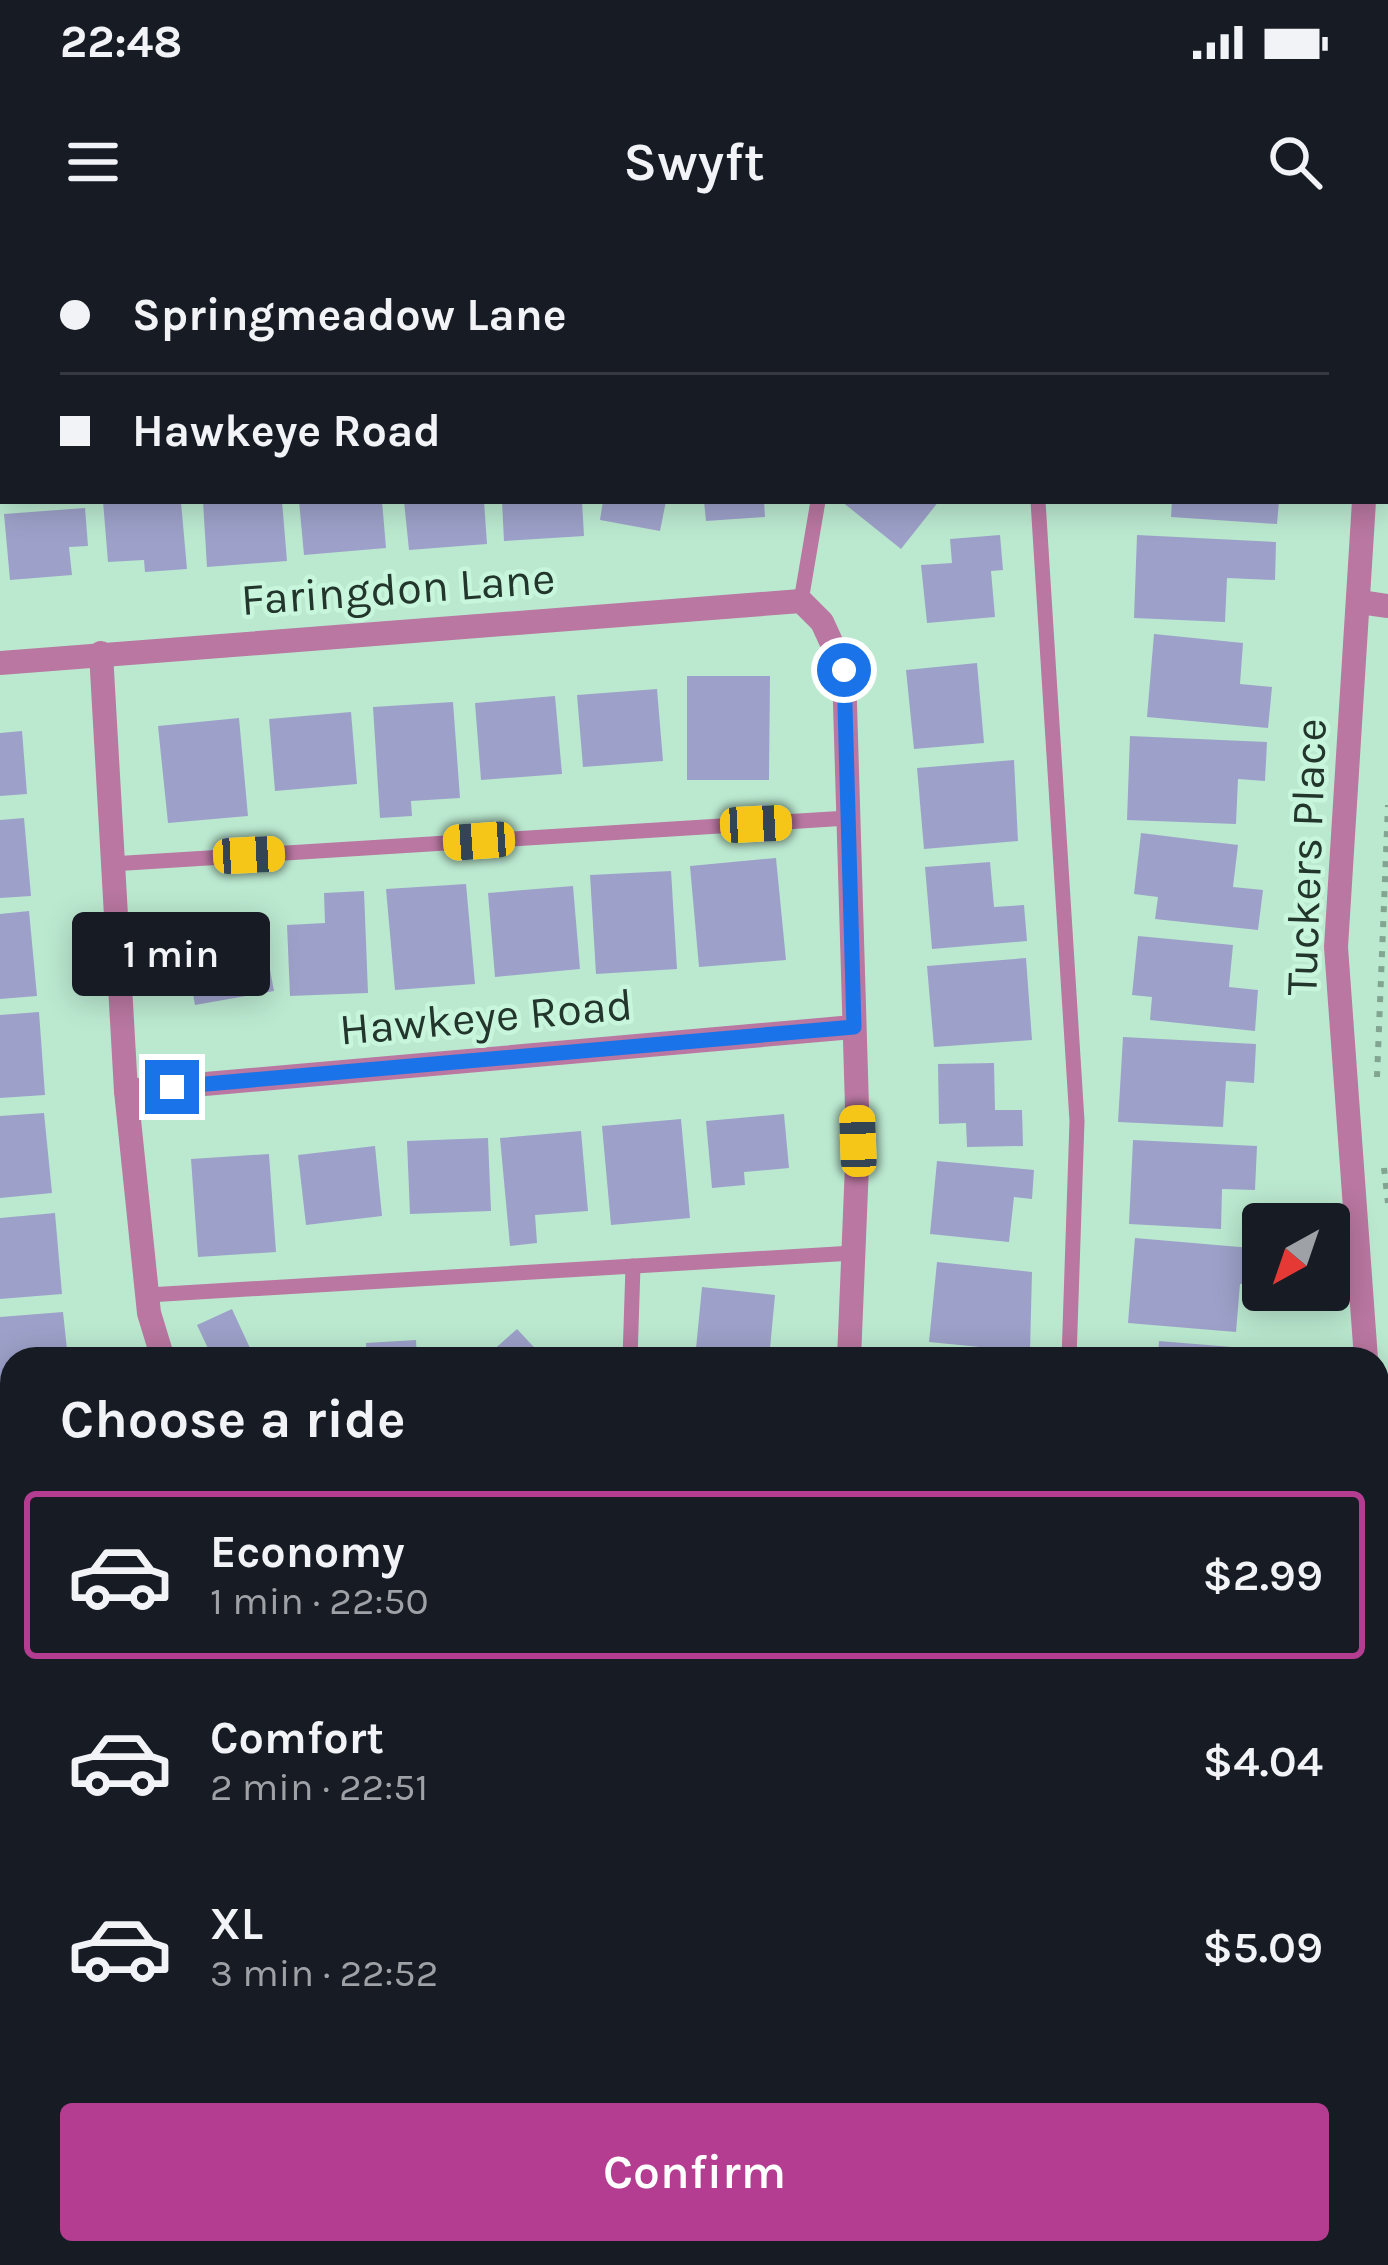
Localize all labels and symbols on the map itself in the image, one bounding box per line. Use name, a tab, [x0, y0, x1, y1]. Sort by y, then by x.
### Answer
street label: Faringdon Lane	[239, 552, 557, 627]
route start	[817, 643, 871, 697]
street label: Tuckers Place	[1275, 717, 1337, 997]
car	[719, 804, 793, 844]
car	[442, 821, 516, 861]
car	[212, 835, 286, 875]
callout: 1 min	[73, 913, 271, 997]
street label: Hawkeye Road	[337, 978, 635, 1057]
route end	[145, 1060, 199, 1114]
car	[839, 1104, 877, 1178]
north arrow	[1242, 1203, 1350, 1311]

